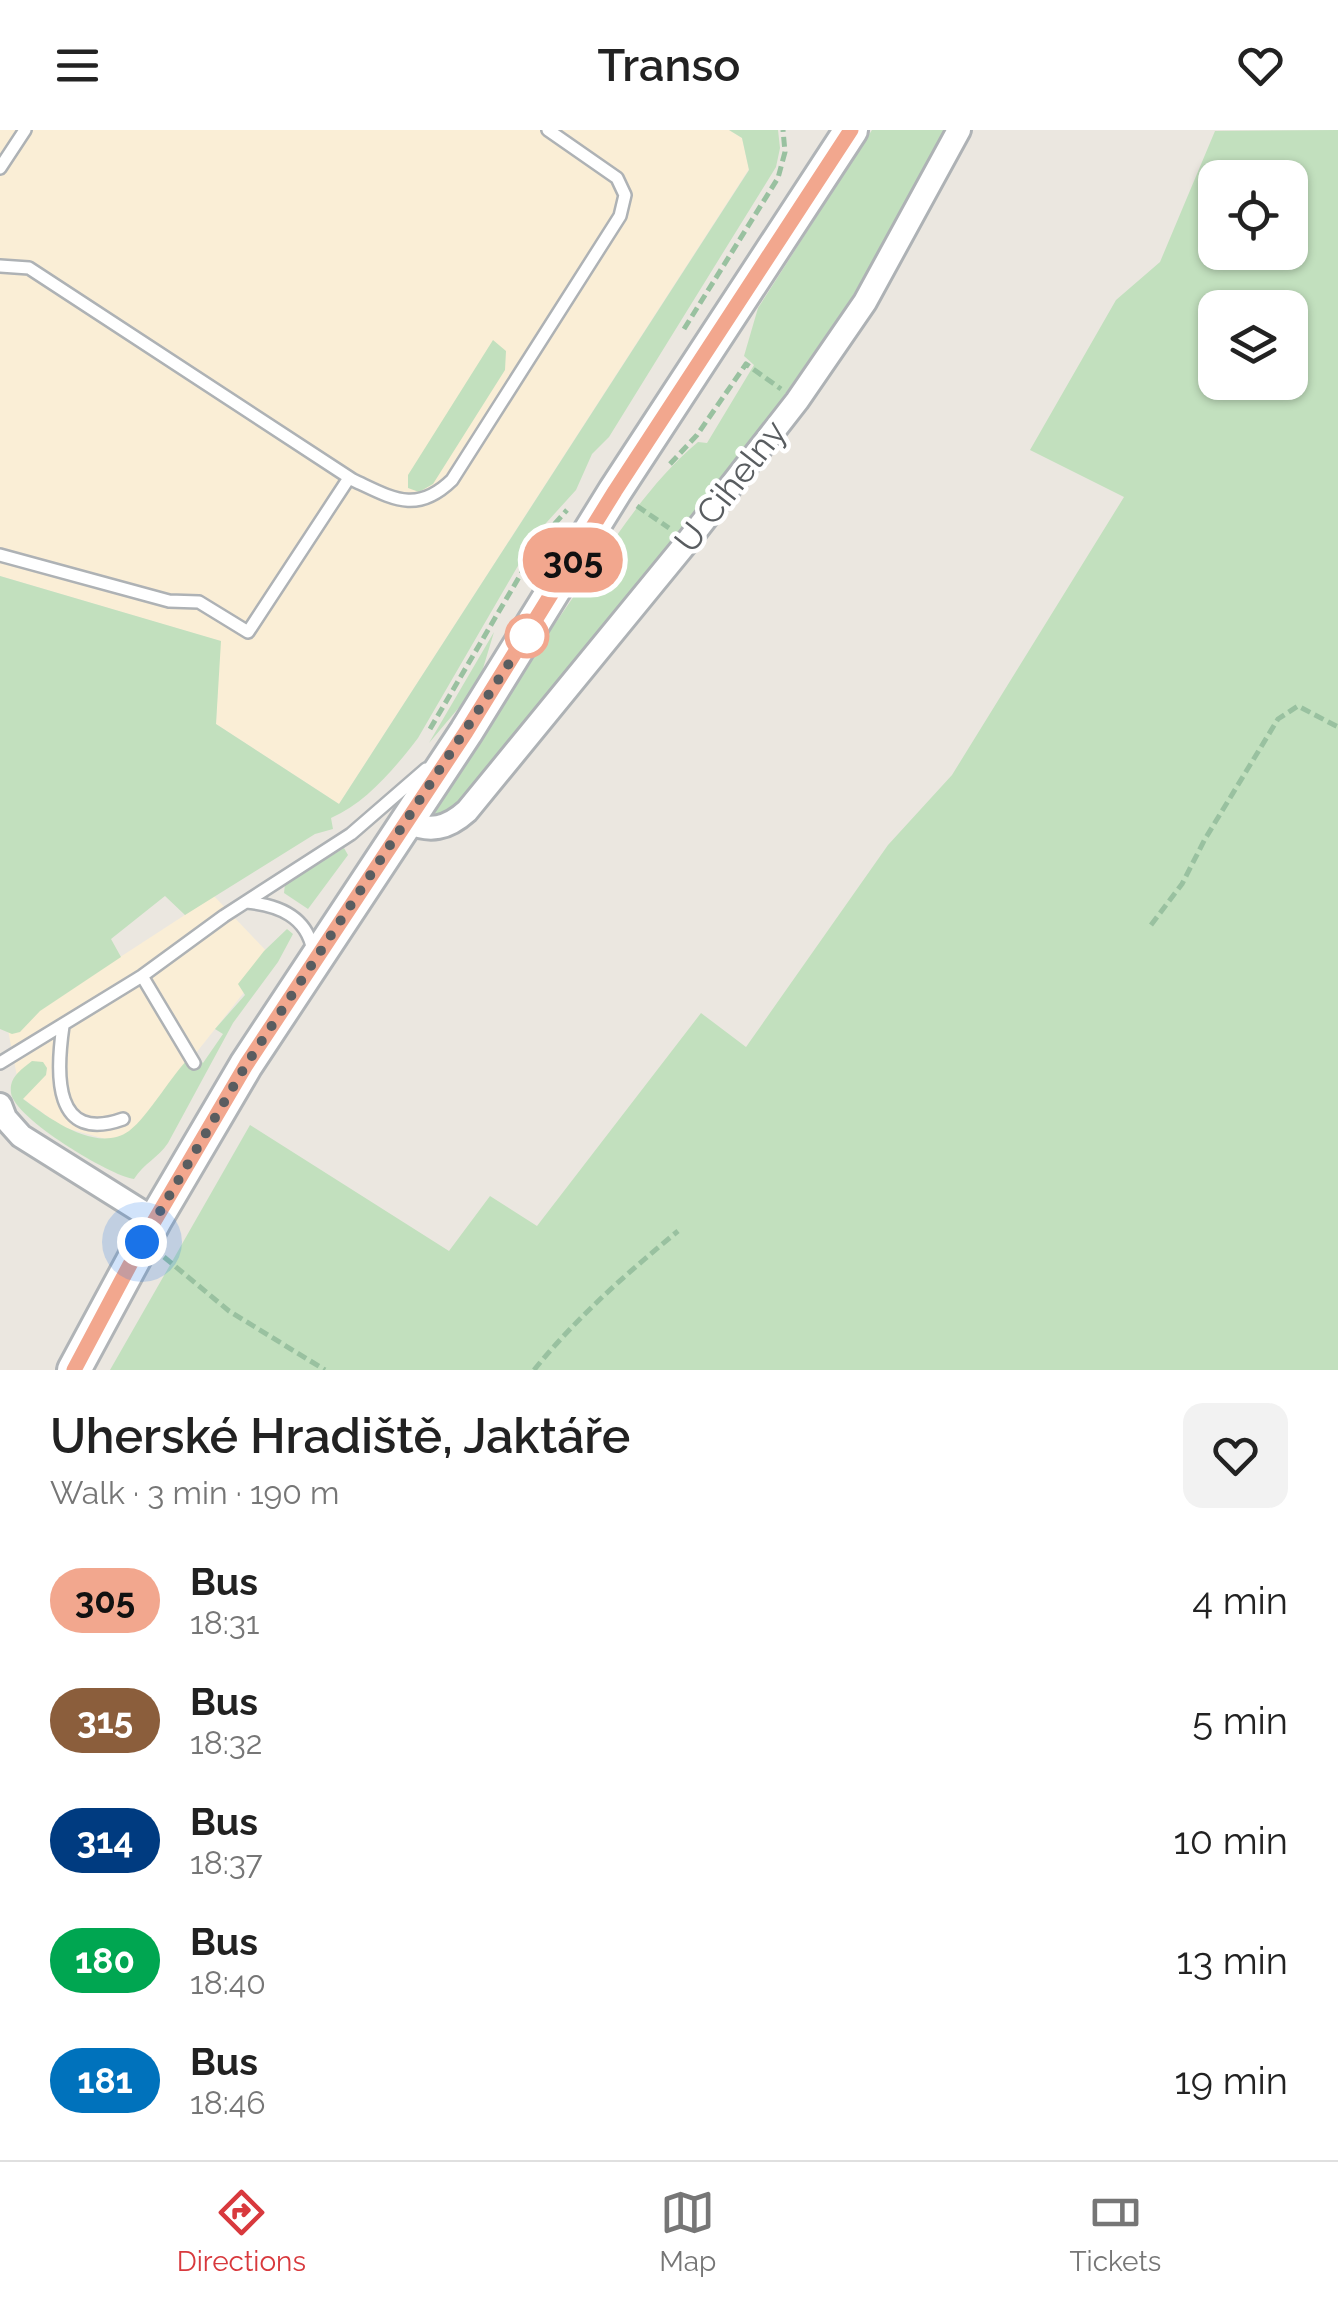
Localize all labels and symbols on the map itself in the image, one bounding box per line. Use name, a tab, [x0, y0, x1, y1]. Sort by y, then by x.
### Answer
street label: U Cihelny	[666, 412, 794, 560]
line badge: 305	[516, 528, 630, 592]
unlabelled marker	[506, 615, 548, 657]
your location	[117, 1217, 167, 1267]

